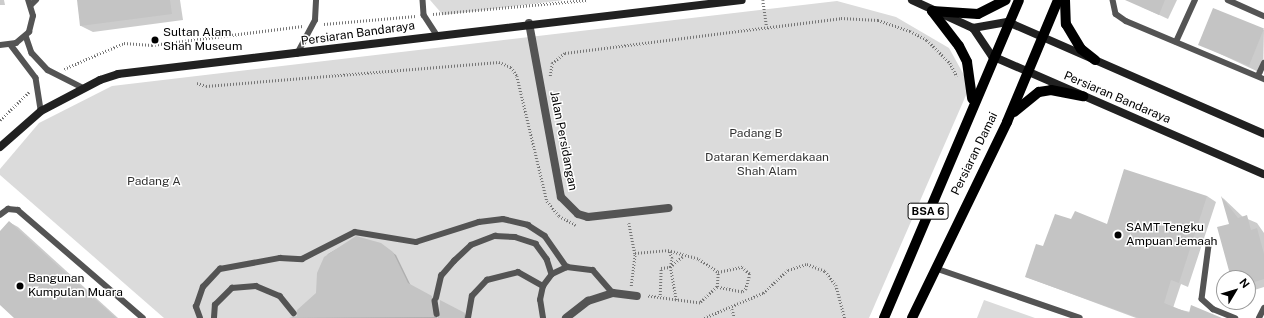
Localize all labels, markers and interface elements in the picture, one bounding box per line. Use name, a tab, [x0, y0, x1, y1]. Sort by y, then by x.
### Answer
street label: Persiaran Bandaraya	[300, 19, 416, 49]
place label: Sultan Alam Shah Museum	[163, 26, 242, 54]
marker: Sultan Alam Shah Museum	[150, 35, 160, 45]
street label: Persiaran Bandaraya	[1061, 69, 1173, 127]
street label: Jalan Persidangan	[546, 90, 580, 192]
street label: Persiaran Damai	[949, 110, 1001, 198]
park label: Padang B	[729, 127, 783, 141]
park label: Dataran Kemerdakaan Shah Alam	[705, 151, 829, 179]
park label: Padang A	[127, 175, 181, 189]
road number: BSA 6	[907, 202, 949, 220]
place label: SAMT Tengku Ampuan Jemaah	[1126, 221, 1217, 249]
marker: SAMT Tengku Ampuan Jemaah	[1113, 230, 1123, 240]
north arrow	[1216, 270, 1256, 310]
place label: Bangunan Kumpulan Muara	[28, 272, 123, 300]
text: N	[1237, 276, 1252, 290]
marker: Bangunan Kumpulan Muara	[15, 281, 25, 291]

